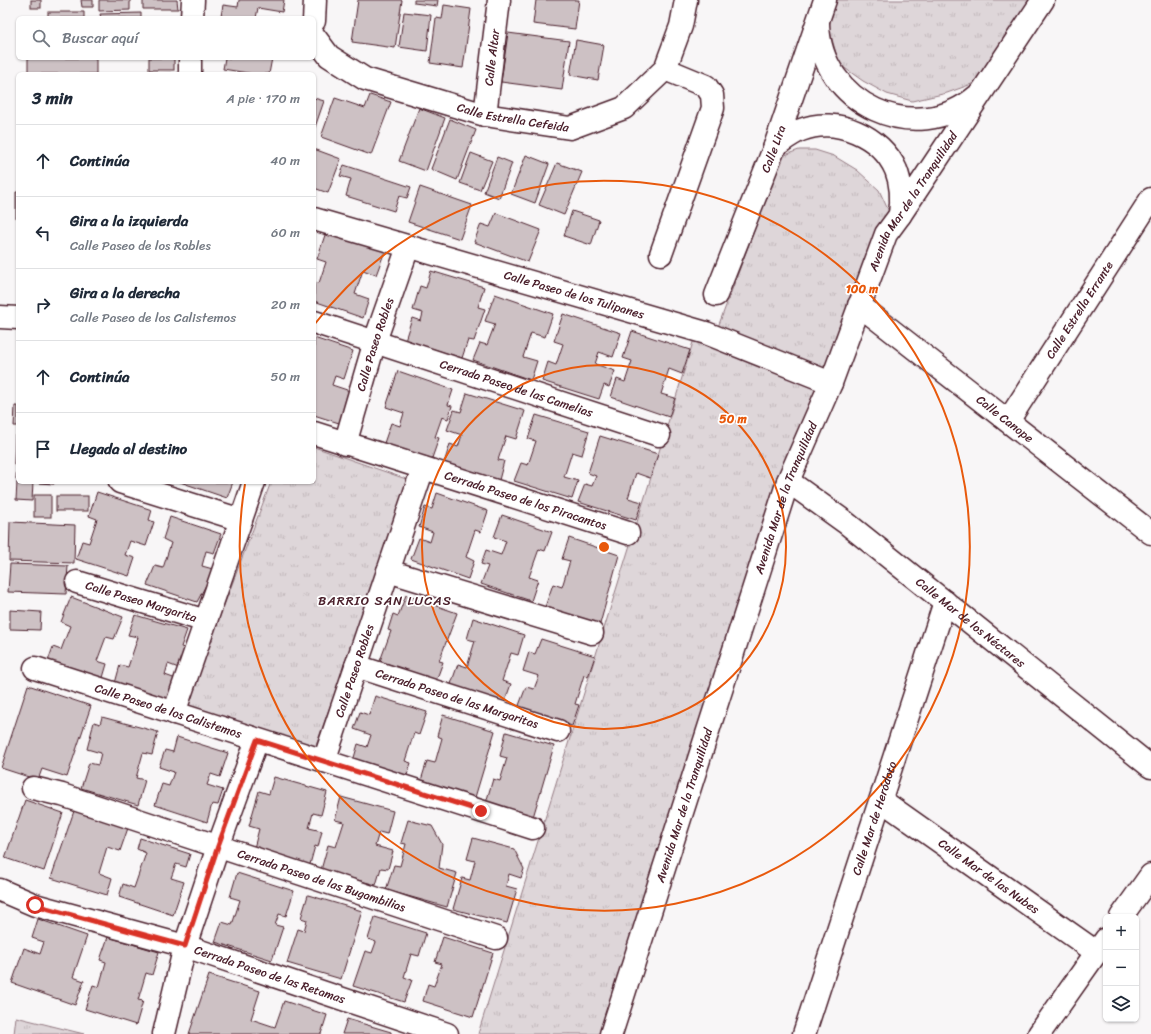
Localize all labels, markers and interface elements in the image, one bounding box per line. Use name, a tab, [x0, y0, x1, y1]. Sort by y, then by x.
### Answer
search box	[16, 16, 316, 60]
text: Buscar aquí	[62, 25, 139, 51]
icon: search	[30, 27, 52, 49]
street label: Calle Altar	[478, 27, 507, 87]
text: 3 min	[32, 83, 73, 113]
text: A pie · 170 m	[226, 87, 300, 110]
street label: Calle Estrella Cefeida	[454, 96, 571, 139]
street label: Calle Lira	[754, 122, 792, 176]
street label: Avenida Mar de la Tranquilidad	[862, 126, 964, 275]
text: Continúa	[70, 148, 129, 174]
text: 40 m	[270, 149, 300, 172]
icon: ahead	[32, 150, 54, 172]
text: Gira a la izquierda	[70, 208, 188, 234]
text: 60 m	[271, 221, 300, 244]
icon: left	[32, 222, 54, 244]
text: Calle Paseo de los Robles	[70, 234, 211, 257]
street label: Calle Estrella Errante	[1040, 256, 1120, 364]
street label: Calle Paseo de los Tulipanes	[501, 264, 647, 326]
text: 100 m	[846, 278, 879, 300]
text: Gira a la derecha	[70, 280, 180, 306]
text: 20 m	[271, 293, 300, 316]
icon: right	[32, 294, 54, 316]
street label: Calle Paseo Robles	[350, 294, 400, 394]
text: Calle Paseo de los Calistemos	[70, 306, 236, 329]
street label: Cerrada Paseo de las Camelias	[437, 353, 596, 424]
text: Continúa	[70, 364, 129, 390]
text: 50 m	[270, 365, 300, 388]
icon: ahead	[32, 366, 54, 388]
street label: Calle Canope	[971, 389, 1039, 449]
text: 50 m	[719, 408, 747, 430]
street label: Avenida Mar de la Tranquilidad	[748, 417, 824, 578]
text: Llegada al destino	[70, 436, 187, 462]
icon: arrive	[32, 438, 54, 460]
street label: Cerrada Paseo de los Piracantos	[442, 464, 610, 537]
centre of rings	[597, 540, 611, 554]
street label: Calle Mar de los Néctares	[911, 572, 1031, 674]
street label: Calle Paseo Margarita	[83, 574, 200, 629]
district label: BARRIO SAN LUCAS	[318, 589, 452, 612]
street label: Calle Paseo Robles	[328, 621, 380, 721]
street label: Cerrada Paseo de las Margaritas	[373, 662, 541, 735]
street label: Calle Paseo de los Calistemos	[92, 677, 245, 745]
street label: Avenida Mar de la Tranquilidad	[649, 725, 719, 886]
street label: Calle Mar de Heródoto	[846, 758, 903, 878]
route end	[472, 802, 490, 820]
street label: Calle Mar de las Nubes	[933, 833, 1045, 920]
street label: Cerrada Paseo de las Bugambilias	[235, 843, 408, 918]
route start	[26, 896, 44, 914]
map controls	[1103, 914, 1139, 1022]
button: +	[1103, 914, 1139, 950]
street label: Cerrada Paseo de las Retamas	[191, 939, 349, 1010]
button: −	[1103, 950, 1139, 986]
button: layers	[1103, 986, 1139, 1022]

